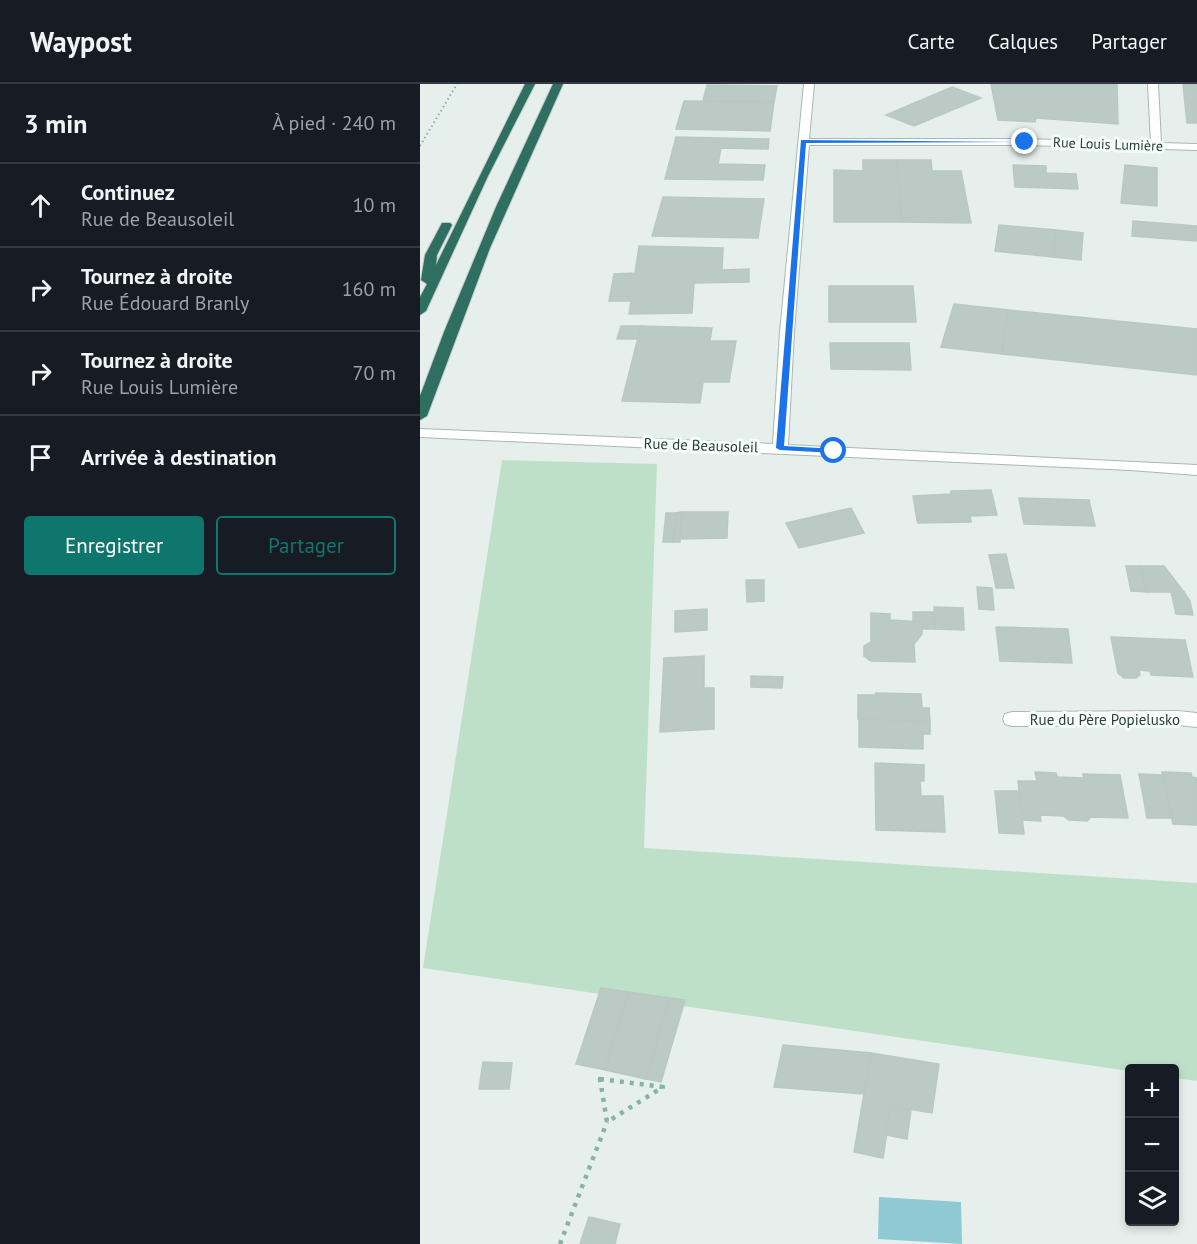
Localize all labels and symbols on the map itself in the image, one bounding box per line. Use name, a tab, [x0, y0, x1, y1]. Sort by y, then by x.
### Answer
route end	[1011, 128, 1037, 154]
street label: Rue Louis Lumière	[1053, 133, 1163, 155]
street label: Rue de Beausoleil	[643, 434, 759, 457]
route start	[820, 437, 846, 463]
street label: Rue du Père Popielusko	[1030, 710, 1180, 729]

